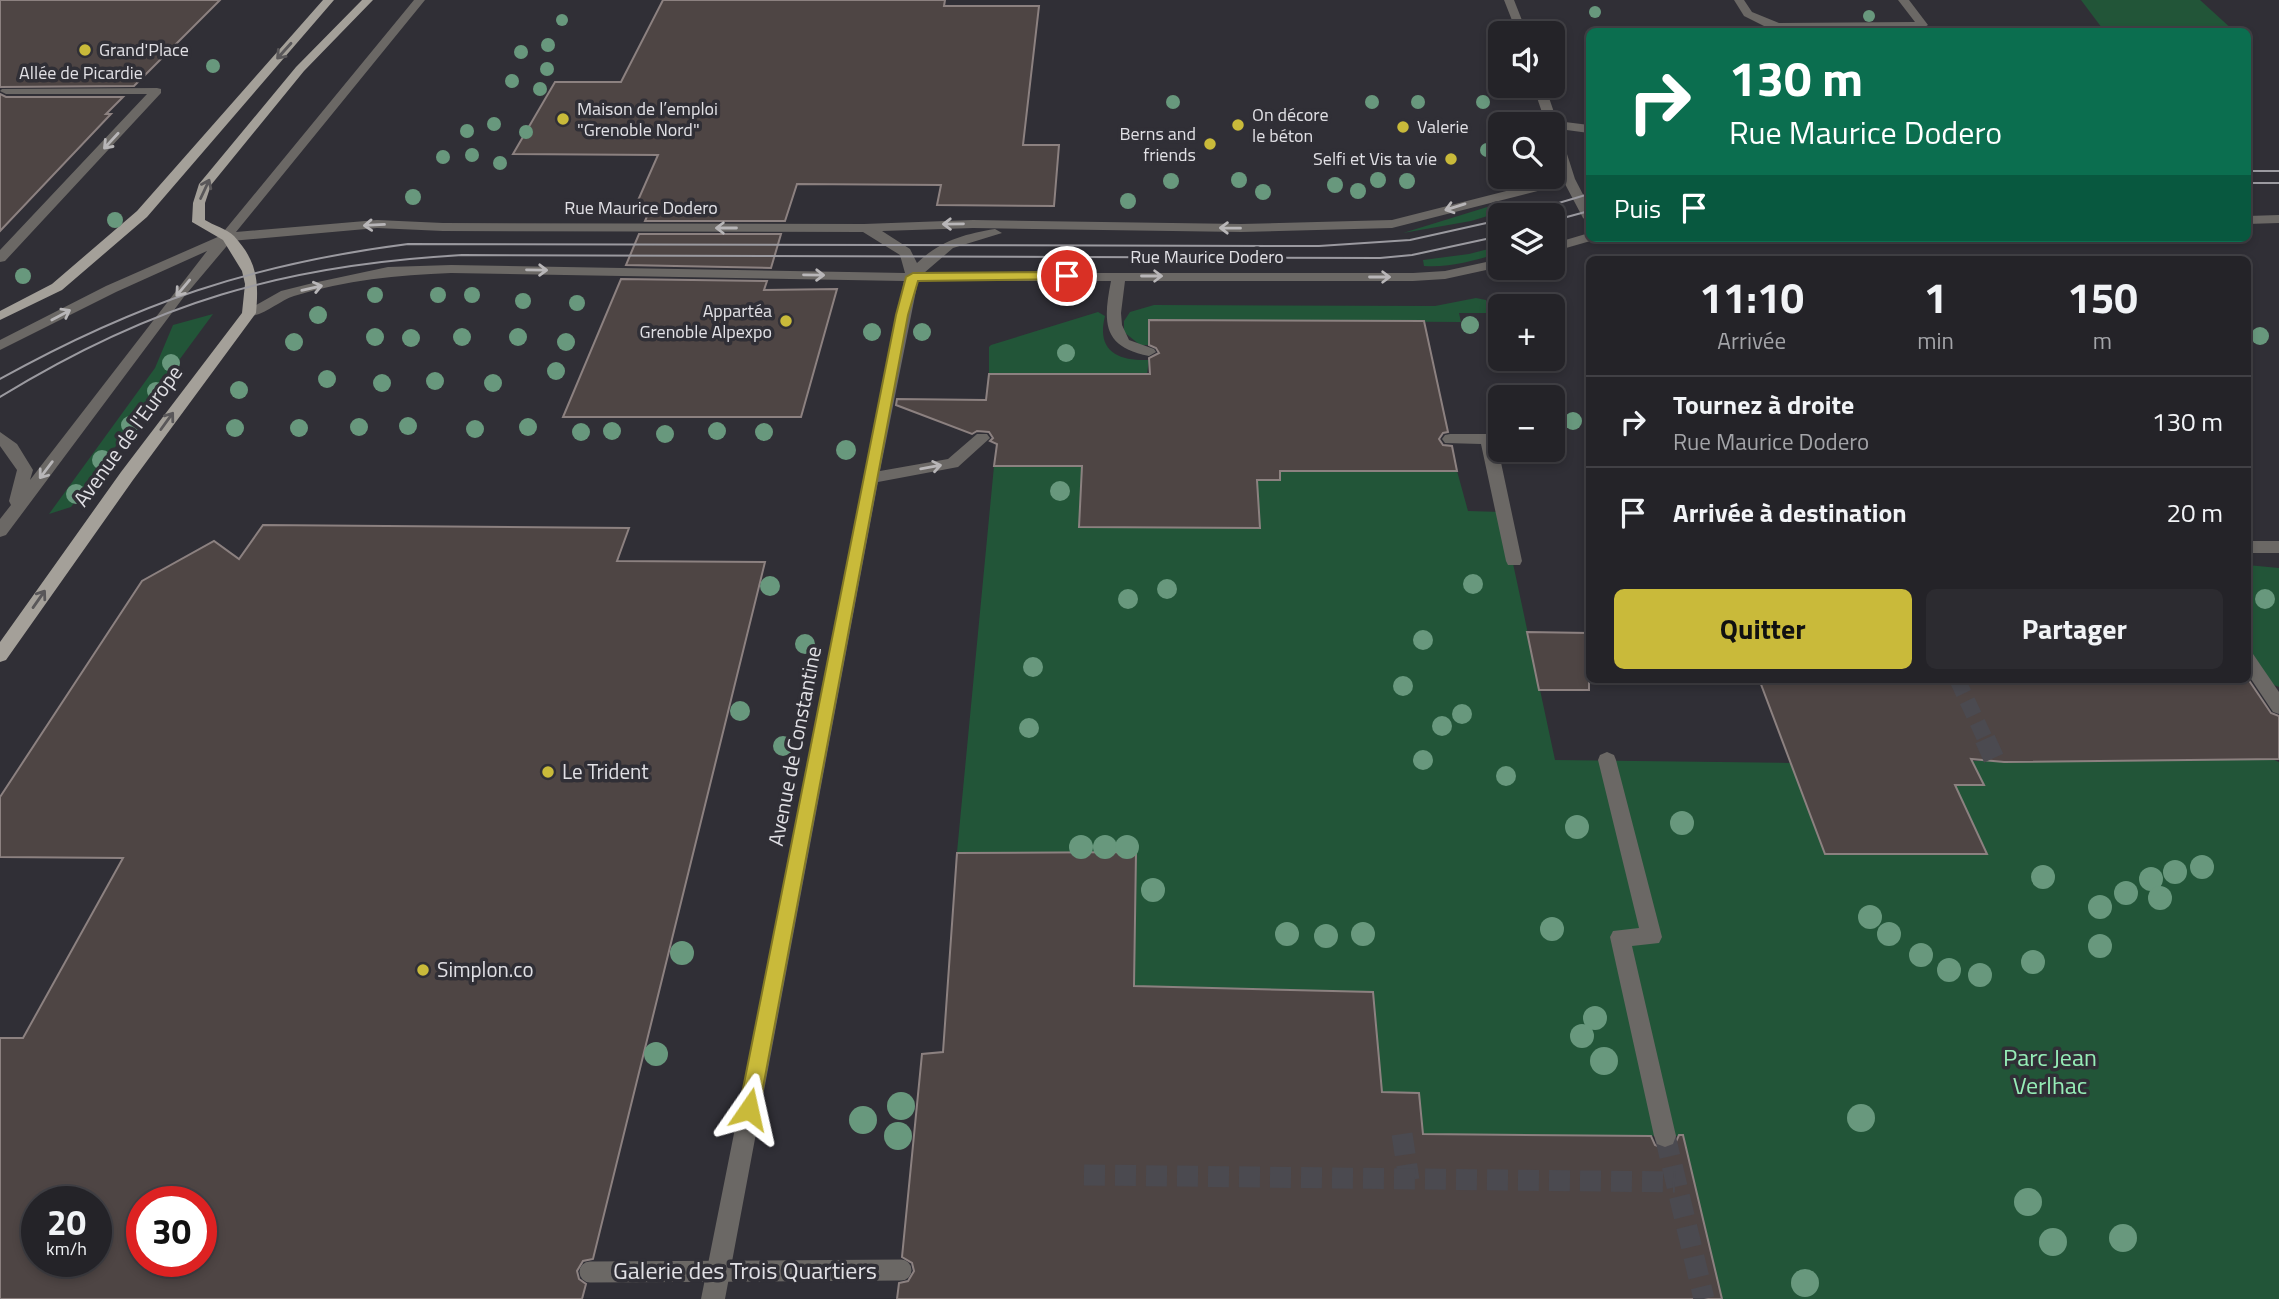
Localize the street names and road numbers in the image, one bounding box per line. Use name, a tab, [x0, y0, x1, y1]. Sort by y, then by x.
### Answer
street label: Allée de Picardie	[19, 59, 143, 86]
street label: Rue Maurice Dodero	[564, 194, 718, 221]
street label: Rue Maurice Dodero	[1130, 243, 1284, 270]
street label: Avenue de l'Europe	[65, 358, 190, 513]
street label: Avenue de Constantine	[759, 643, 829, 848]
street label: Galerie des Trois Quartiers	[613, 1252, 877, 1288]

